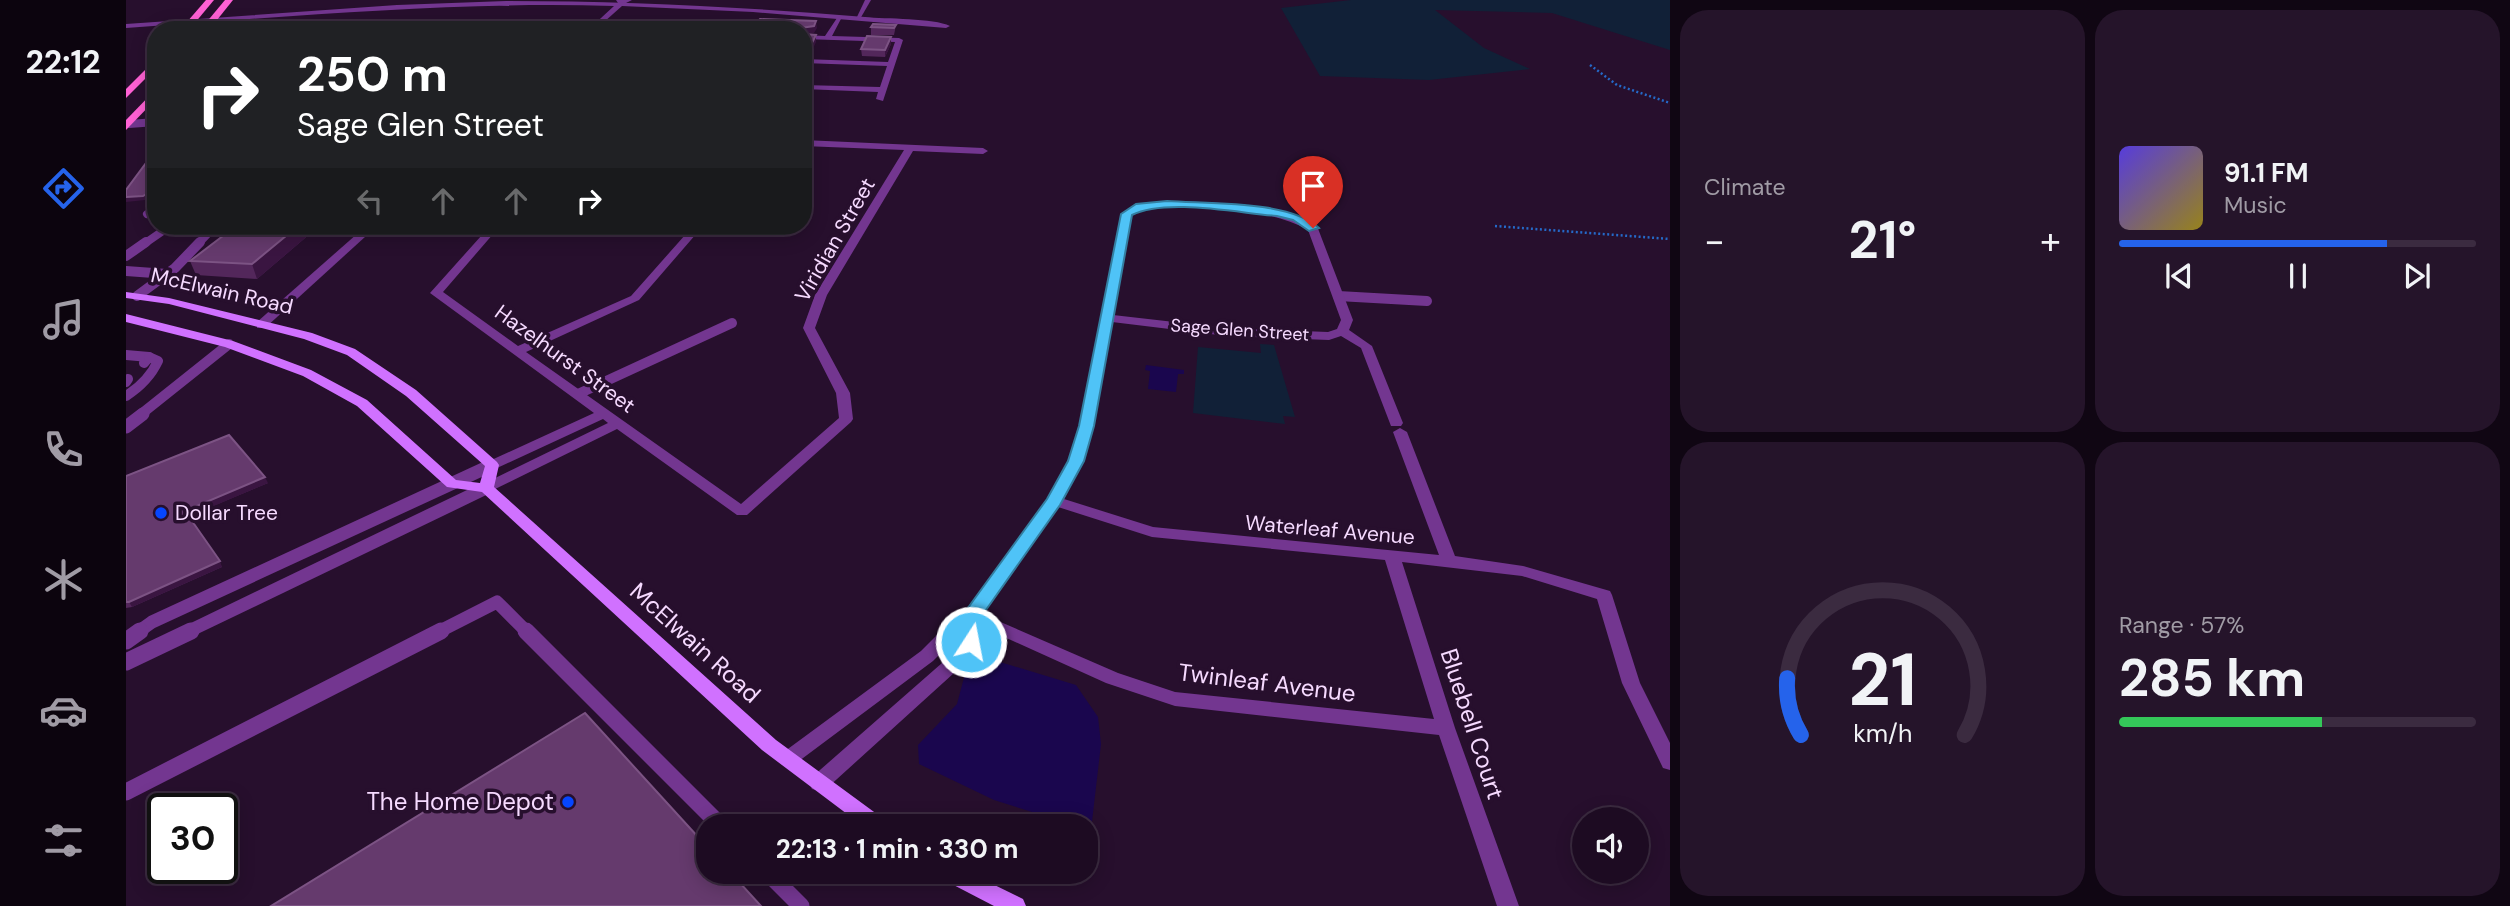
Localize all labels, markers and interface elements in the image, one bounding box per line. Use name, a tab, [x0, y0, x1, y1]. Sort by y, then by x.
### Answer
text: 22:12	[25, 41, 101, 83]
text: 250 m	[297, 42, 448, 106]
icon: right	[182, 49, 273, 140]
text: Sage Glen Street	[297, 104, 544, 146]
pin	[1283, 156, 1343, 228]
text: 91.1 FM	[2224, 156, 2309, 190]
icon: directions	[39, 164, 88, 213]
icon: arrive	[1294, 167, 1332, 205]
text: Climate	[1704, 172, 1786, 202]
street label: Viridian Street	[788, 173, 882, 307]
icon: left	[351, 182, 389, 220]
icon: ahead	[424, 182, 462, 220]
icon: ahead	[497, 182, 535, 220]
icon: right	[570, 182, 608, 220]
text: Music	[2224, 190, 2287, 220]
text: 21°	[1849, 206, 1916, 274]
text: −	[1704, 216, 1725, 266]
text: +	[2040, 216, 2061, 266]
icon: previous	[2160, 257, 2198, 295]
icon: pause	[2279, 257, 2317, 295]
icon: next	[2398, 257, 2436, 295]
street label: McElwain Road	[148, 261, 296, 321]
icon: music	[39, 295, 88, 344]
street label: Hazelhurst Street	[489, 299, 641, 419]
street label: Sage Glen Street	[1170, 313, 1310, 347]
icon: phone	[39, 425, 88, 474]
place label: Dollar Tree	[175, 499, 278, 527]
marker: Dollar Tree	[153, 505, 169, 521]
street label: Waterleaf Avenue	[1244, 509, 1416, 551]
icon: climate	[39, 555, 88, 604]
street label: McElwain Road	[623, 576, 767, 710]
position arrow	[934, 605, 1008, 679]
text: Range · 57%	[2119, 610, 2244, 640]
text: 21	[1848, 633, 1917, 728]
text: 285 km	[2119, 644, 2305, 712]
street label: Bluebell Court	[1434, 645, 1511, 803]
street label: Twinleaf Avenue	[1177, 656, 1357, 709]
icon: car	[39, 686, 88, 735]
text: km/h	[1853, 717, 1912, 750]
place label: The Home Depot	[366, 786, 554, 817]
speed limit sign: 30	[147, 793, 238, 884]
marker: The Home Depot	[560, 794, 576, 810]
map controls	[1572, 807, 1649, 884]
button: sound	[1572, 807, 1649, 884]
icon: filters	[39, 816, 88, 865]
text: 22:13 · 1 min · 330 m	[776, 832, 1018, 866]

